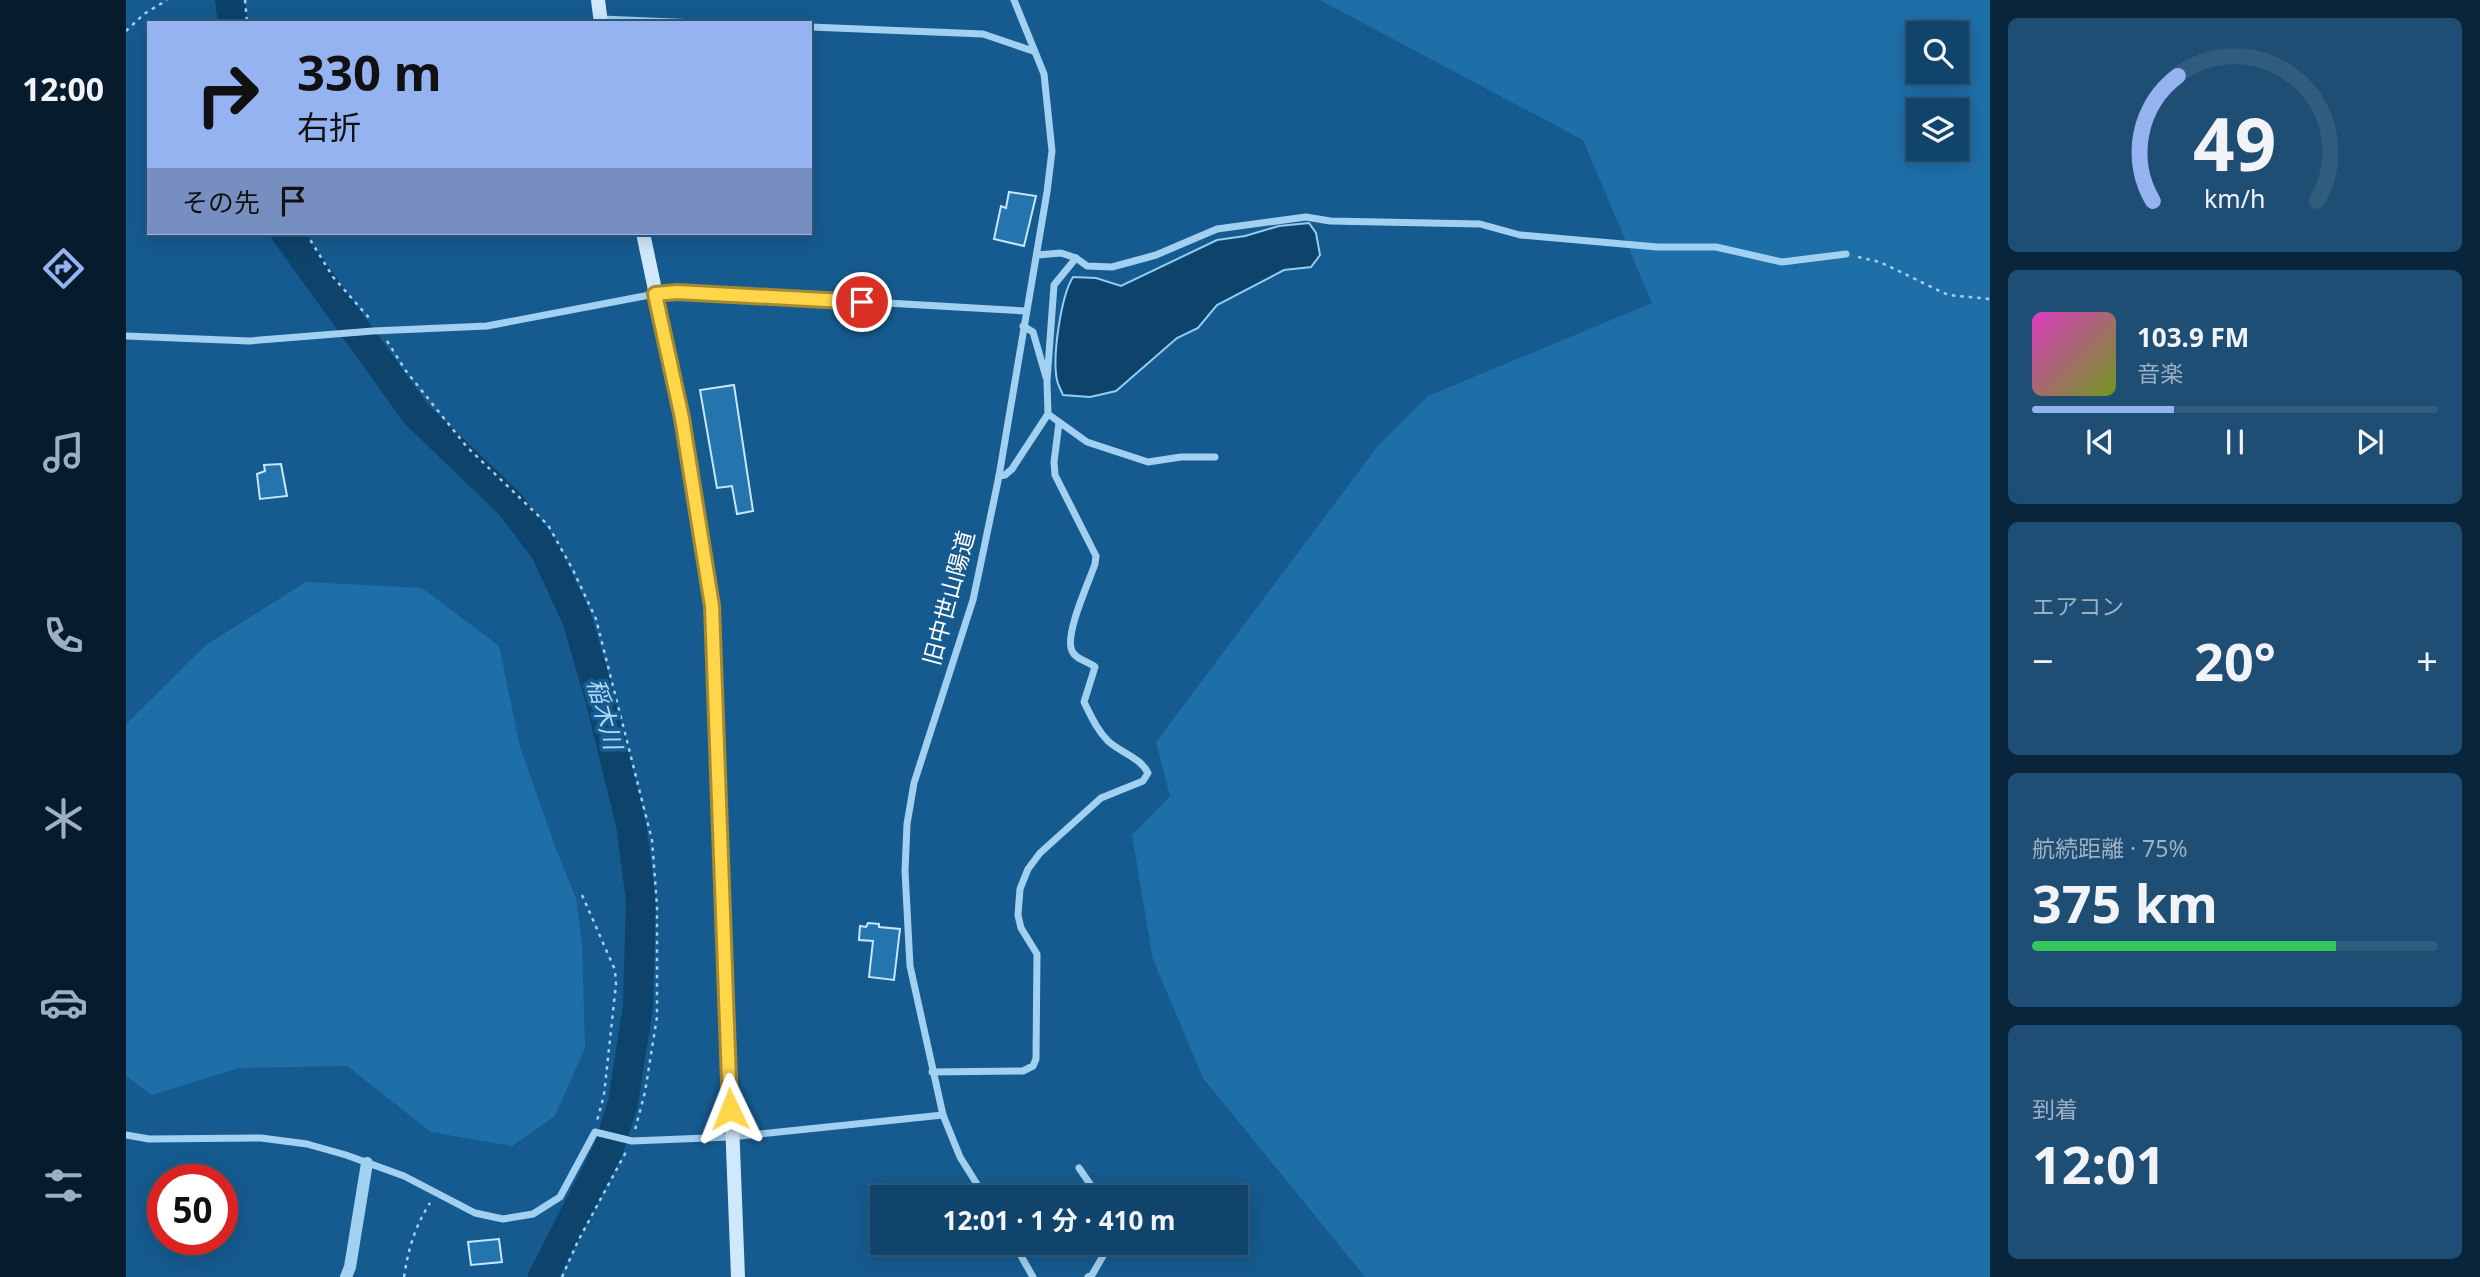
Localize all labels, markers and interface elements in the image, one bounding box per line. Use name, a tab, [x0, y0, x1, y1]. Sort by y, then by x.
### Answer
map controls	[1906, 21, 1969, 161]
button: search	[1906, 21, 1969, 84]
text: 330 m	[297, 39, 442, 105]
icon: right	[182, 49, 273, 140]
text: 12:00	[22, 67, 104, 110]
text: 49	[2193, 93, 2277, 192]
button: layers	[1906, 98, 1969, 161]
text: 右折	[297, 105, 361, 148]
text: km/h	[2204, 181, 2266, 215]
icon: arrive	[274, 182, 312, 220]
text: その先	[182, 184, 260, 220]
icon: directions	[39, 244, 88, 293]
pin	[832, 272, 892, 332]
icon: arrive	[843, 283, 881, 321]
text: 103.9 FM	[2137, 319, 2249, 355]
text: 音楽	[2137, 357, 2183, 389]
icon: previous	[2081, 423, 2119, 461]
icon: pause	[2216, 423, 2254, 461]
icon: next	[2351, 423, 2389, 461]
icon: music	[39, 428, 88, 477]
street label: 旧中世山陽道	[915, 527, 981, 669]
text: エアコン	[2032, 590, 2124, 622]
icon: phone	[39, 611, 88, 660]
text: 20°	[2194, 625, 2276, 696]
text: −	[2032, 634, 2054, 686]
text: +	[2416, 634, 2438, 686]
water label: 稲木川	[580, 675, 631, 756]
icon: climate	[39, 794, 88, 843]
text: 航続距離 · 75%	[2032, 832, 2188, 864]
text: 375 km	[2032, 867, 2218, 938]
icon: car	[39, 978, 88, 1027]
position arrow	[693, 1072, 767, 1146]
text: 到着	[2032, 1093, 2078, 1125]
text: 12:01	[2032, 1128, 2166, 1199]
icon: filters	[39, 1161, 88, 1210]
speed limit sign: 50	[147, 1164, 238, 1255]
text: 12:01 · 1 分 · 410 m	[943, 1202, 1175, 1238]

